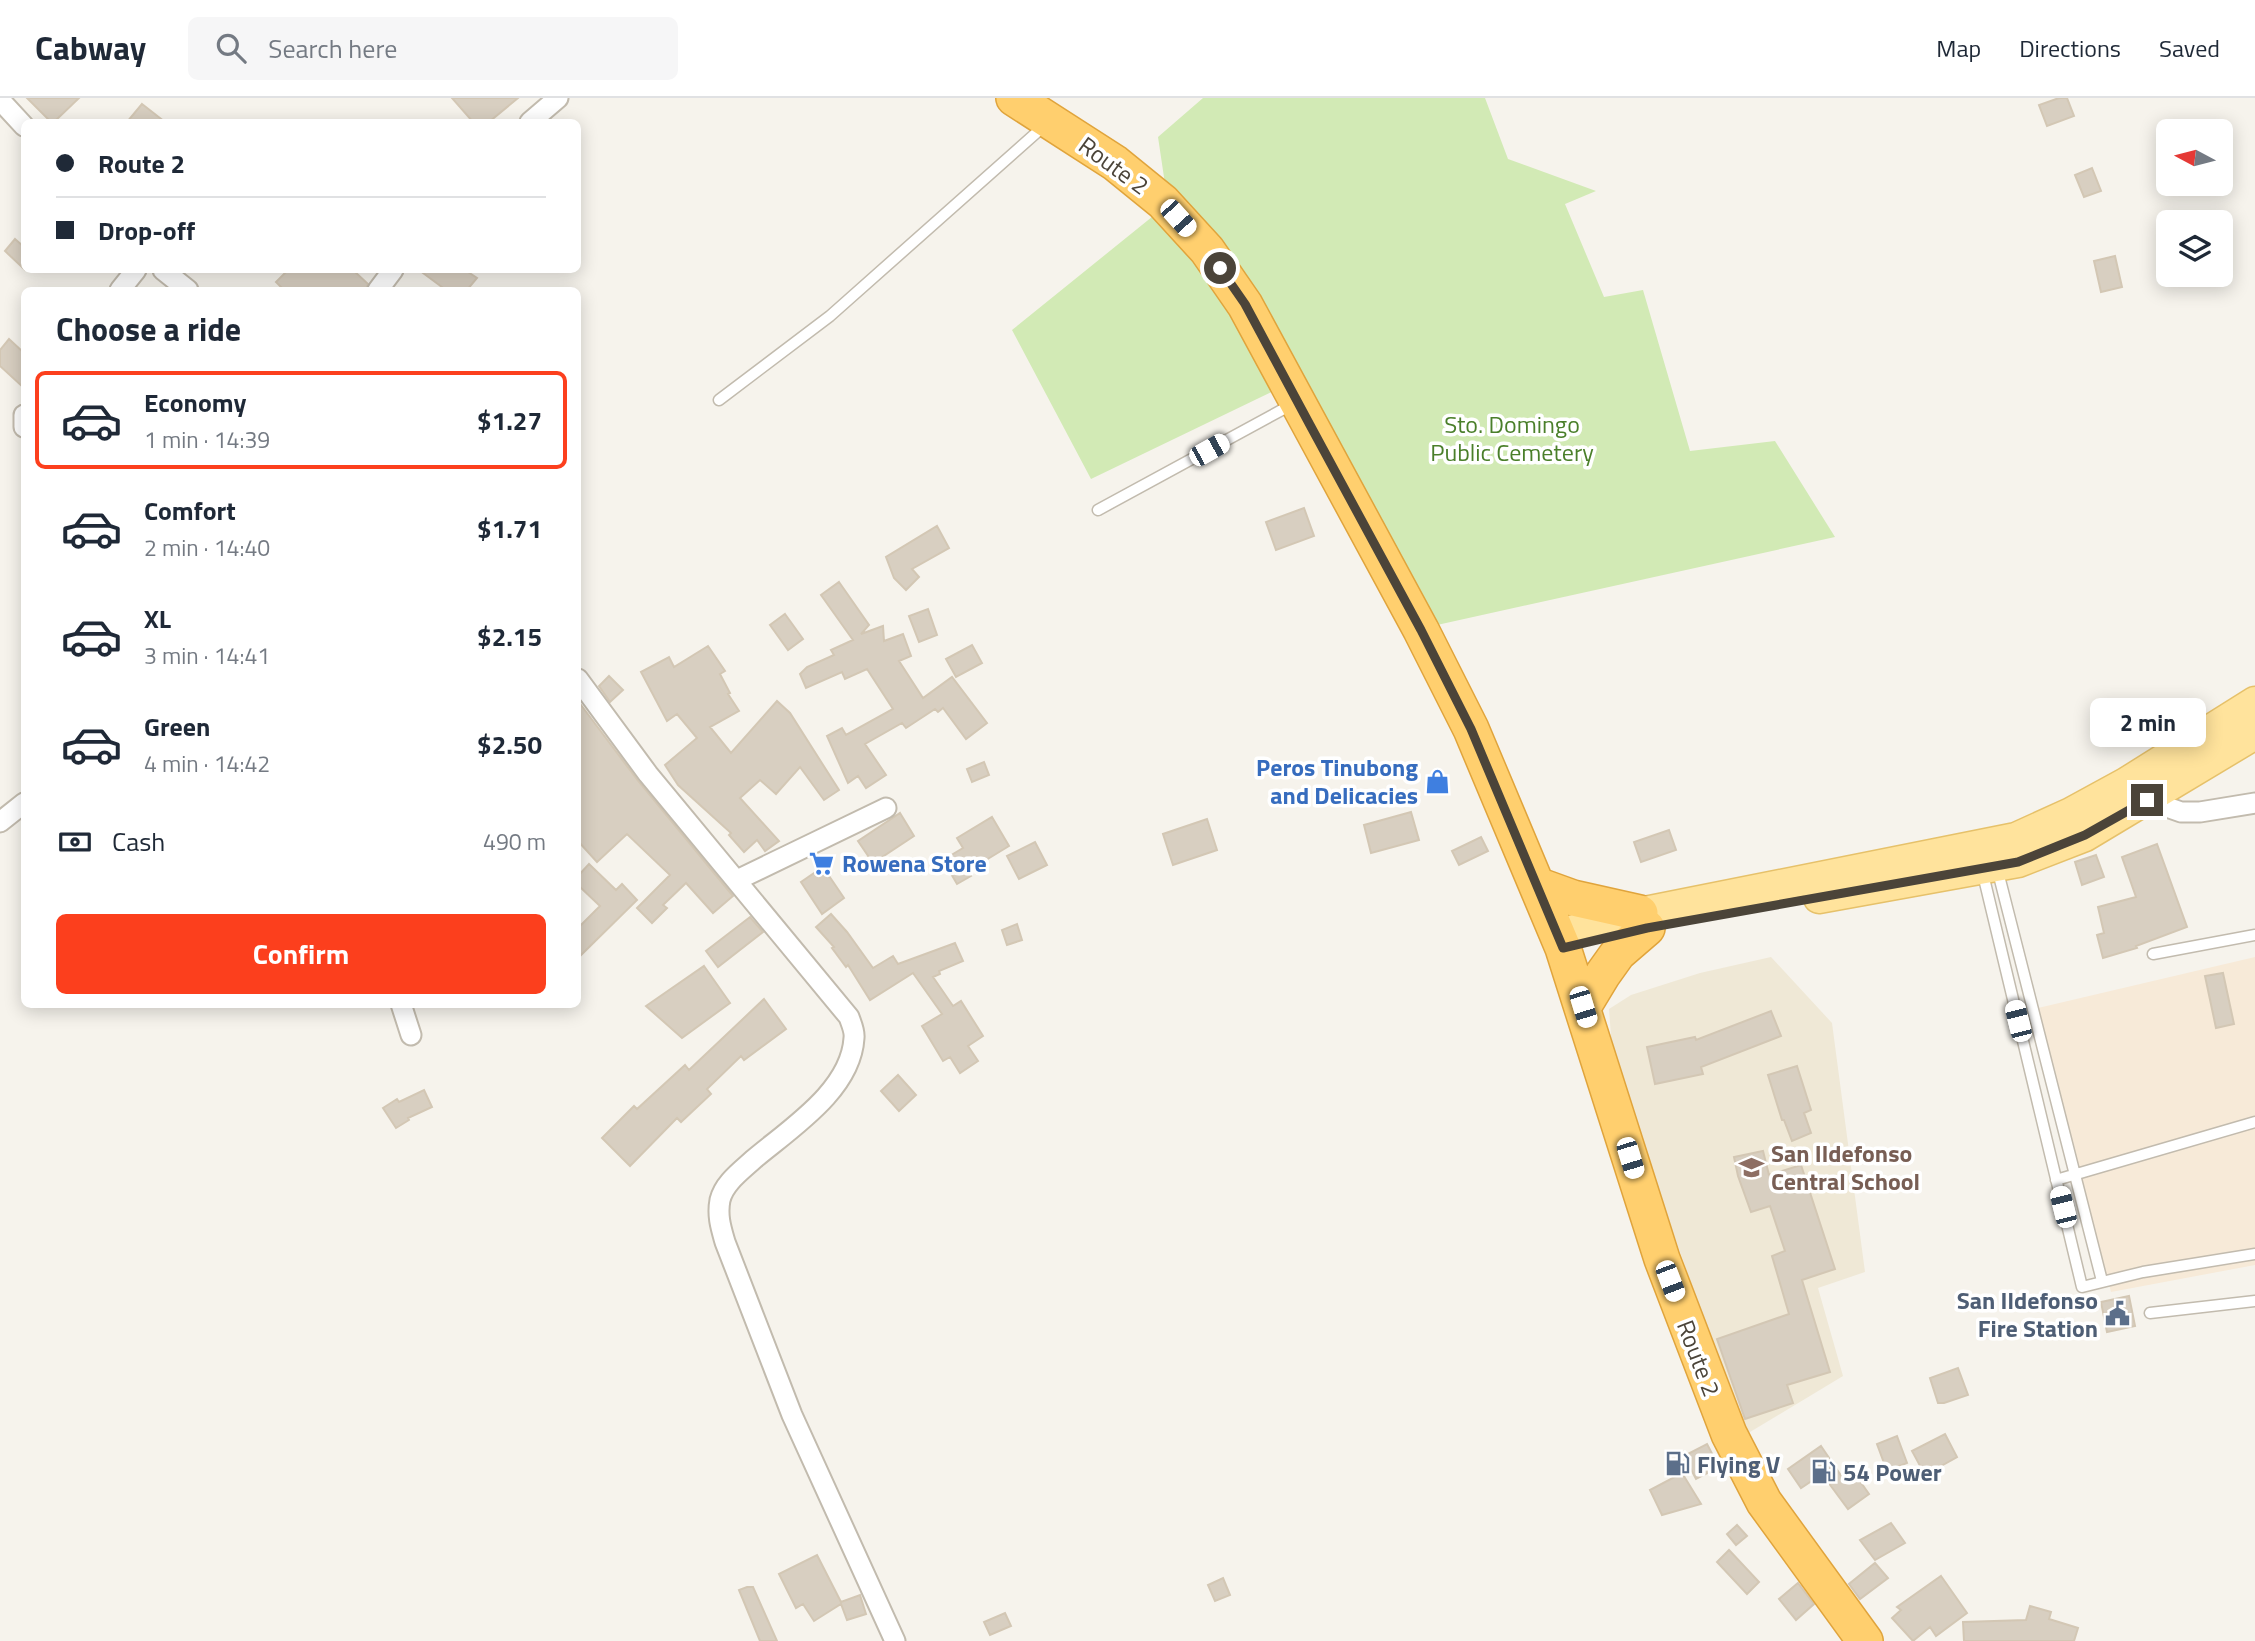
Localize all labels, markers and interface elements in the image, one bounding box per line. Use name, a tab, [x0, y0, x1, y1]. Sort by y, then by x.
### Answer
search box	[188, 17, 678, 80]
text: Cabway	[35, 23, 146, 73]
icon: search	[212, 29, 250, 67]
text: Search here	[268, 29, 397, 68]
text: Map	[1936, 30, 1981, 66]
text: Directions	[2019, 30, 2121, 66]
text: Saved	[2159, 30, 2220, 66]
north arrow	[2156, 119, 2233, 196]
map controls	[2156, 119, 2233, 287]
street label: Route 2	[1071, 127, 1157, 203]
text: Route 2	[98, 144, 185, 183]
car	[1157, 195, 1200, 241]
button: layers	[2156, 210, 2233, 287]
text: Drop-off	[98, 211, 195, 250]
route start	[1204, 252, 1236, 284]
text: Choose a ride	[56, 305, 241, 353]
text: Economy	[144, 383, 246, 422]
icon: car	[60, 389, 123, 452]
text: $1.27	[477, 401, 542, 440]
park label: Sto. Domingo Public Cemetery	[1430, 406, 1594, 470]
text: 1 min · 14:39	[144, 422, 270, 457]
car	[1186, 431, 1233, 469]
text: Comfort	[144, 491, 236, 530]
icon: car	[60, 497, 123, 560]
text: $1.71	[477, 509, 542, 548]
text: 2 min · 14:40	[144, 530, 270, 565]
text: XL	[144, 599, 171, 638]
icon: car	[60, 605, 123, 668]
text: $2.15	[477, 617, 542, 656]
text: 3 min · 14:41	[144, 638, 270, 673]
callout: 2 min	[2089, 698, 2205, 748]
text: 2 min	[2120, 705, 2176, 740]
text: Green	[144, 707, 210, 746]
icon: car	[60, 713, 123, 776]
text: $2.50	[477, 725, 542, 764]
text: 4 min · 14:42	[144, 746, 270, 781]
place label: Peros Tinubong and Delicacies	[1256, 749, 1418, 813]
shop icon: Peros Tinubong and Delicacies	[1424, 767, 1452, 795]
route end	[2131, 784, 2163, 816]
text: Cash	[112, 822, 165, 861]
icon: cash	[56, 823, 94, 861]
text: 490 m	[483, 824, 546, 859]
place label: Rowena Store	[842, 845, 987, 881]
supermarket icon: Rowena Store	[808, 849, 836, 877]
button: Confirm	[56, 914, 546, 994]
car	[1567, 984, 1600, 1030]
car	[2003, 998, 2034, 1044]
car	[1614, 1135, 1647, 1181]
place label: San Ildefonso Central School	[1771, 1135, 1920, 1199]
school or university icon: San Ildefonso Central School	[1737, 1153, 1765, 1181]
car	[2048, 1184, 2079, 1230]
car	[1653, 1258, 1688, 1304]
place label: San Ildefonso Fire Station	[1957, 1282, 2098, 1346]
public building icon: San Ildefonso Fire Station	[2104, 1300, 2132, 1328]
street label: Route 2	[1668, 1315, 1730, 1401]
place label: Flying V	[1697, 1446, 1781, 1482]
fuel station icon: Flying V	[1663, 1450, 1691, 1478]
place label: 54 Power	[1843, 1454, 1942, 1490]
fuel station icon: 54 Power	[1809, 1458, 1837, 1486]

